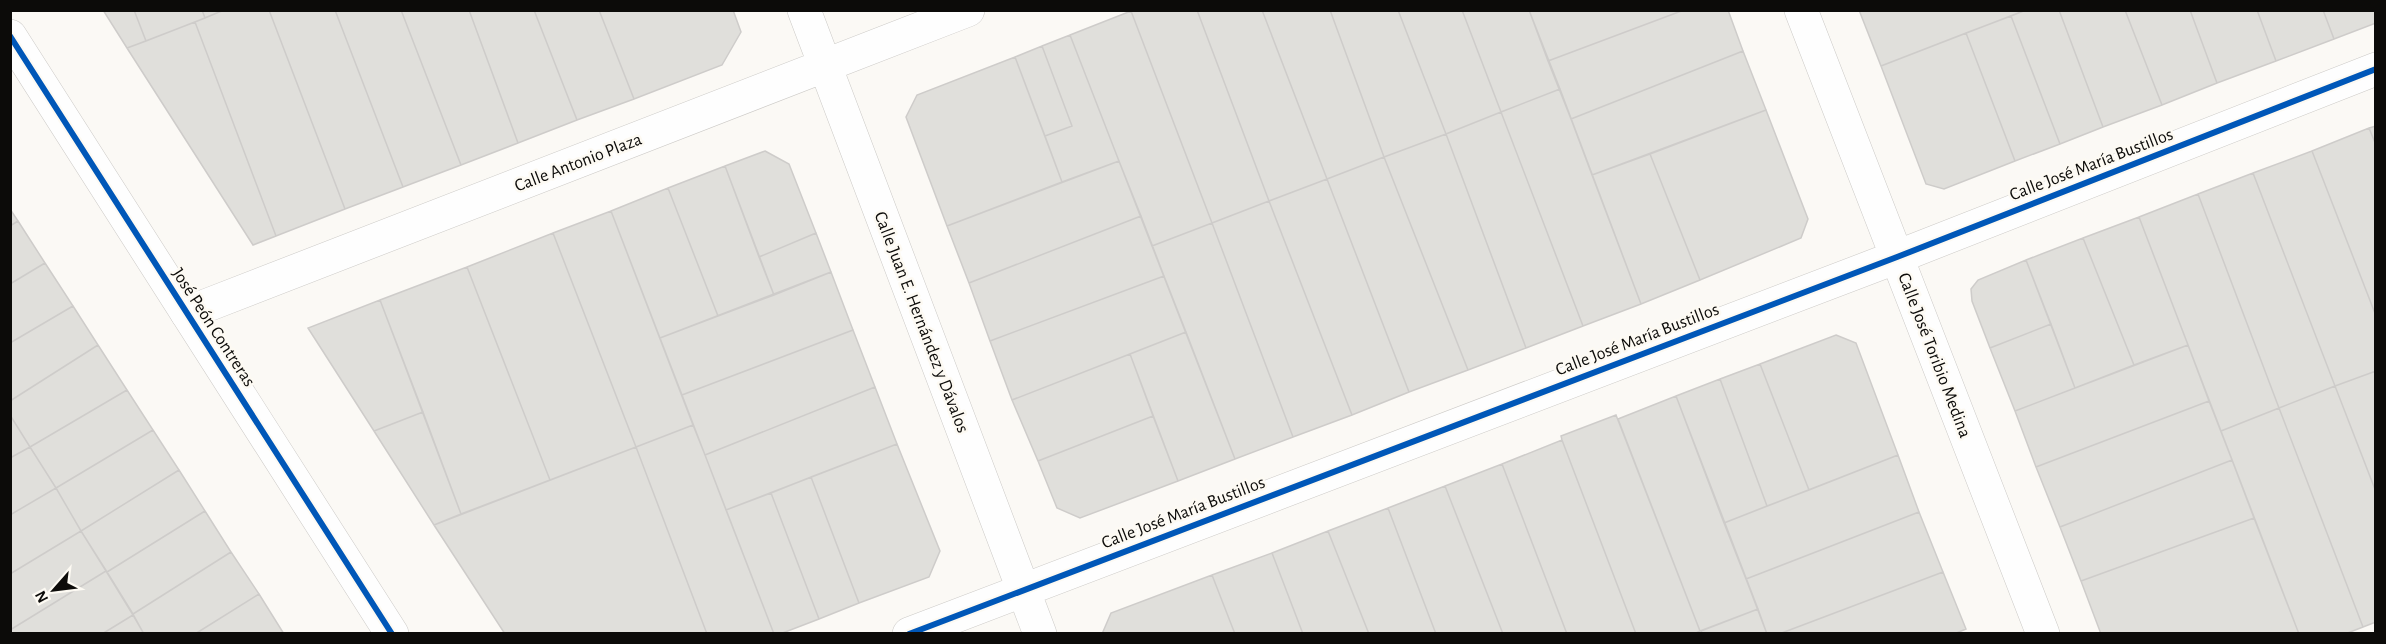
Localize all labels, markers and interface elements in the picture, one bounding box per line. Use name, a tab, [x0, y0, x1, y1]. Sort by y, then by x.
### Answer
street label: Calle José María Bustillos	[2007, 125, 2176, 204]
street label: Calle Antonio Plaza	[512, 130, 645, 195]
street label: Calle Juan E. Hernández y Dávalos	[870, 209, 972, 435]
street label: José Peón Contreras	[168, 265, 258, 390]
street label: Calle José Toribio Medina	[1894, 270, 1974, 440]
street label: Calle José María Bustillos	[1553, 300, 1722, 379]
street label: Calle José María Bustillos	[1099, 473, 1268, 552]
north arrow	[24, 560, 84, 620]
text: N	[32, 588, 51, 605]

